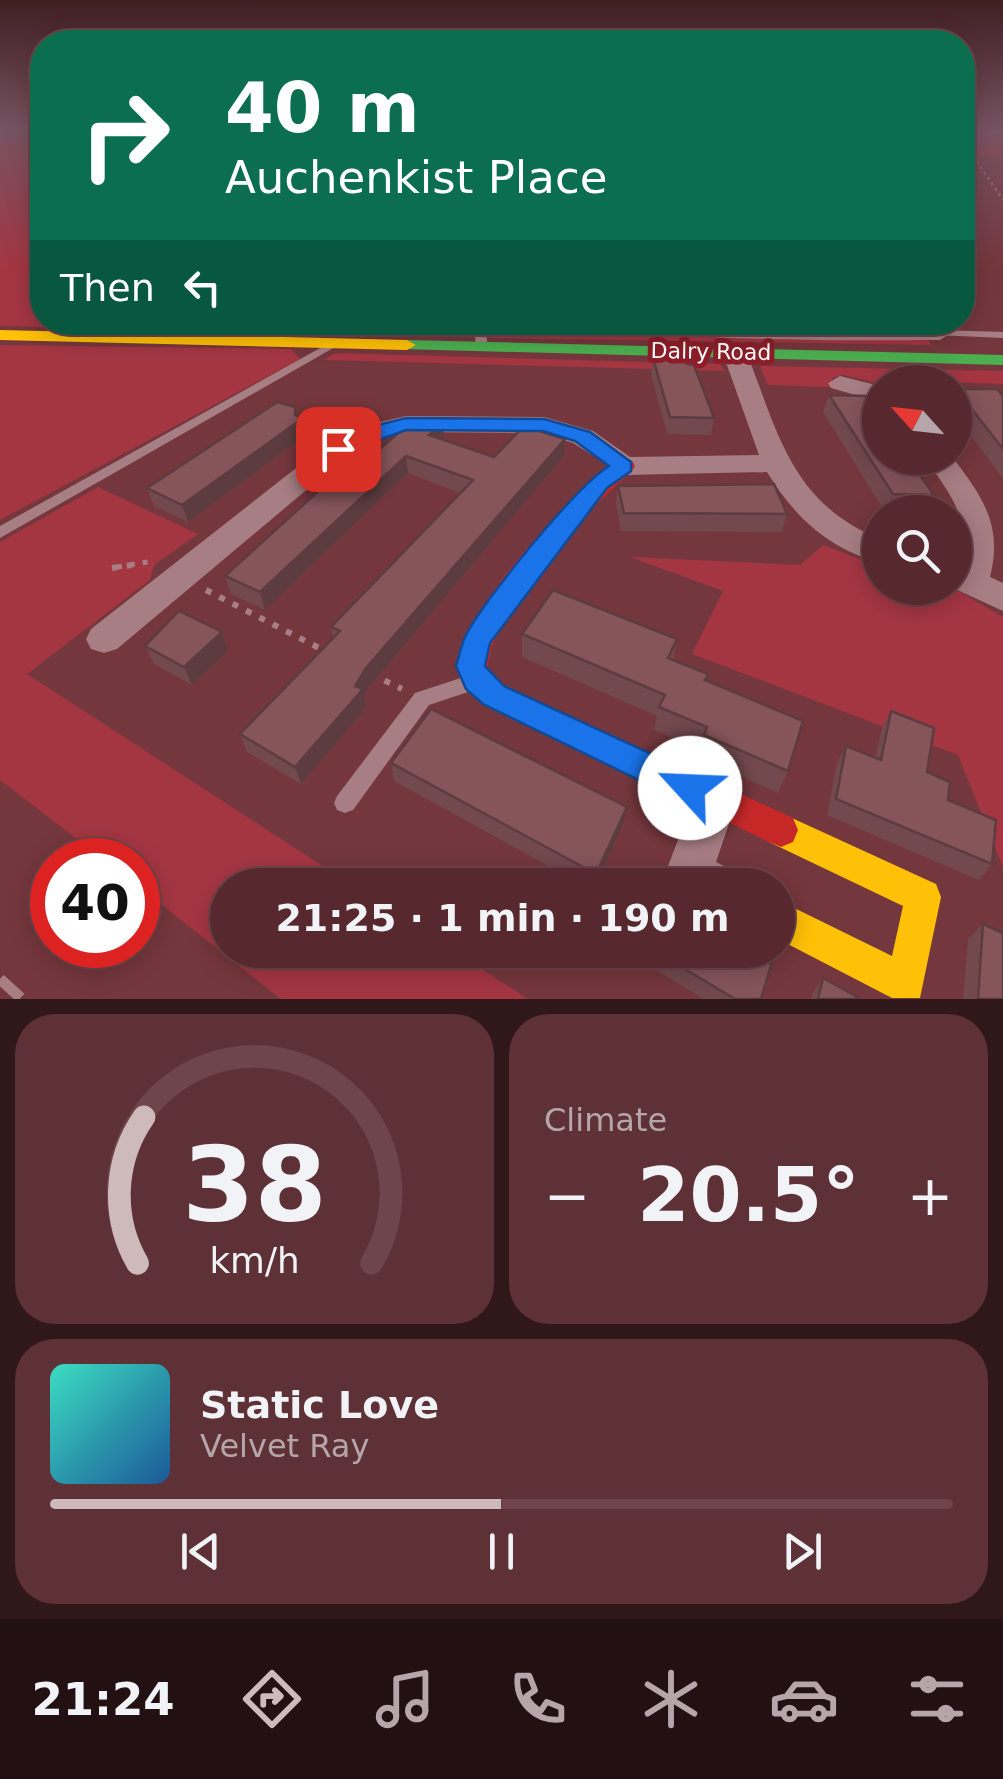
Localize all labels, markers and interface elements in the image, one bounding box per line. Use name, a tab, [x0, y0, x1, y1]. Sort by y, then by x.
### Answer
text: 40 m	[225, 67, 420, 149]
icon: right	[60, 70, 190, 200]
text: Auchenkist Place	[225, 151, 607, 204]
icon: left	[175, 260, 230, 315]
text: Then	[60, 266, 155, 310]
street label: Dalry Road	[650, 338, 772, 365]
north arrow	[862, 365, 972, 475]
map controls	[862, 365, 972, 605]
pin	[296, 407, 381, 492]
icon: arrive	[311, 422, 366, 477]
button: search	[862, 495, 972, 605]
position arrow	[638, 736, 742, 840]
speed limit sign: 40	[30, 838, 160, 968]
text: 21:25 · 1 min · 190 m	[275, 896, 730, 940]
text: Climate	[544, 1101, 667, 1139]
text: 38	[182, 1124, 327, 1246]
text: 20.5°	[637, 1151, 860, 1239]
text: −	[544, 1164, 590, 1228]
text: +	[907, 1164, 953, 1228]
text: km/h	[209, 1240, 300, 1281]
text: Static Love	[200, 1383, 439, 1427]
text: Velvet Ray	[200, 1427, 369, 1465]
icon: previous	[173, 1524, 228, 1579]
icon: pause	[474, 1524, 529, 1579]
icon: next	[775, 1524, 830, 1579]
icon: directions	[237, 1664, 307, 1734]
icon: music	[370, 1664, 440, 1734]
icon: phone	[503, 1664, 573, 1734]
icon: climate	[636, 1664, 706, 1734]
icon: car	[769, 1664, 839, 1734]
icon: filters	[902, 1664, 972, 1734]
text: 21:24	[31, 1673, 175, 1726]

